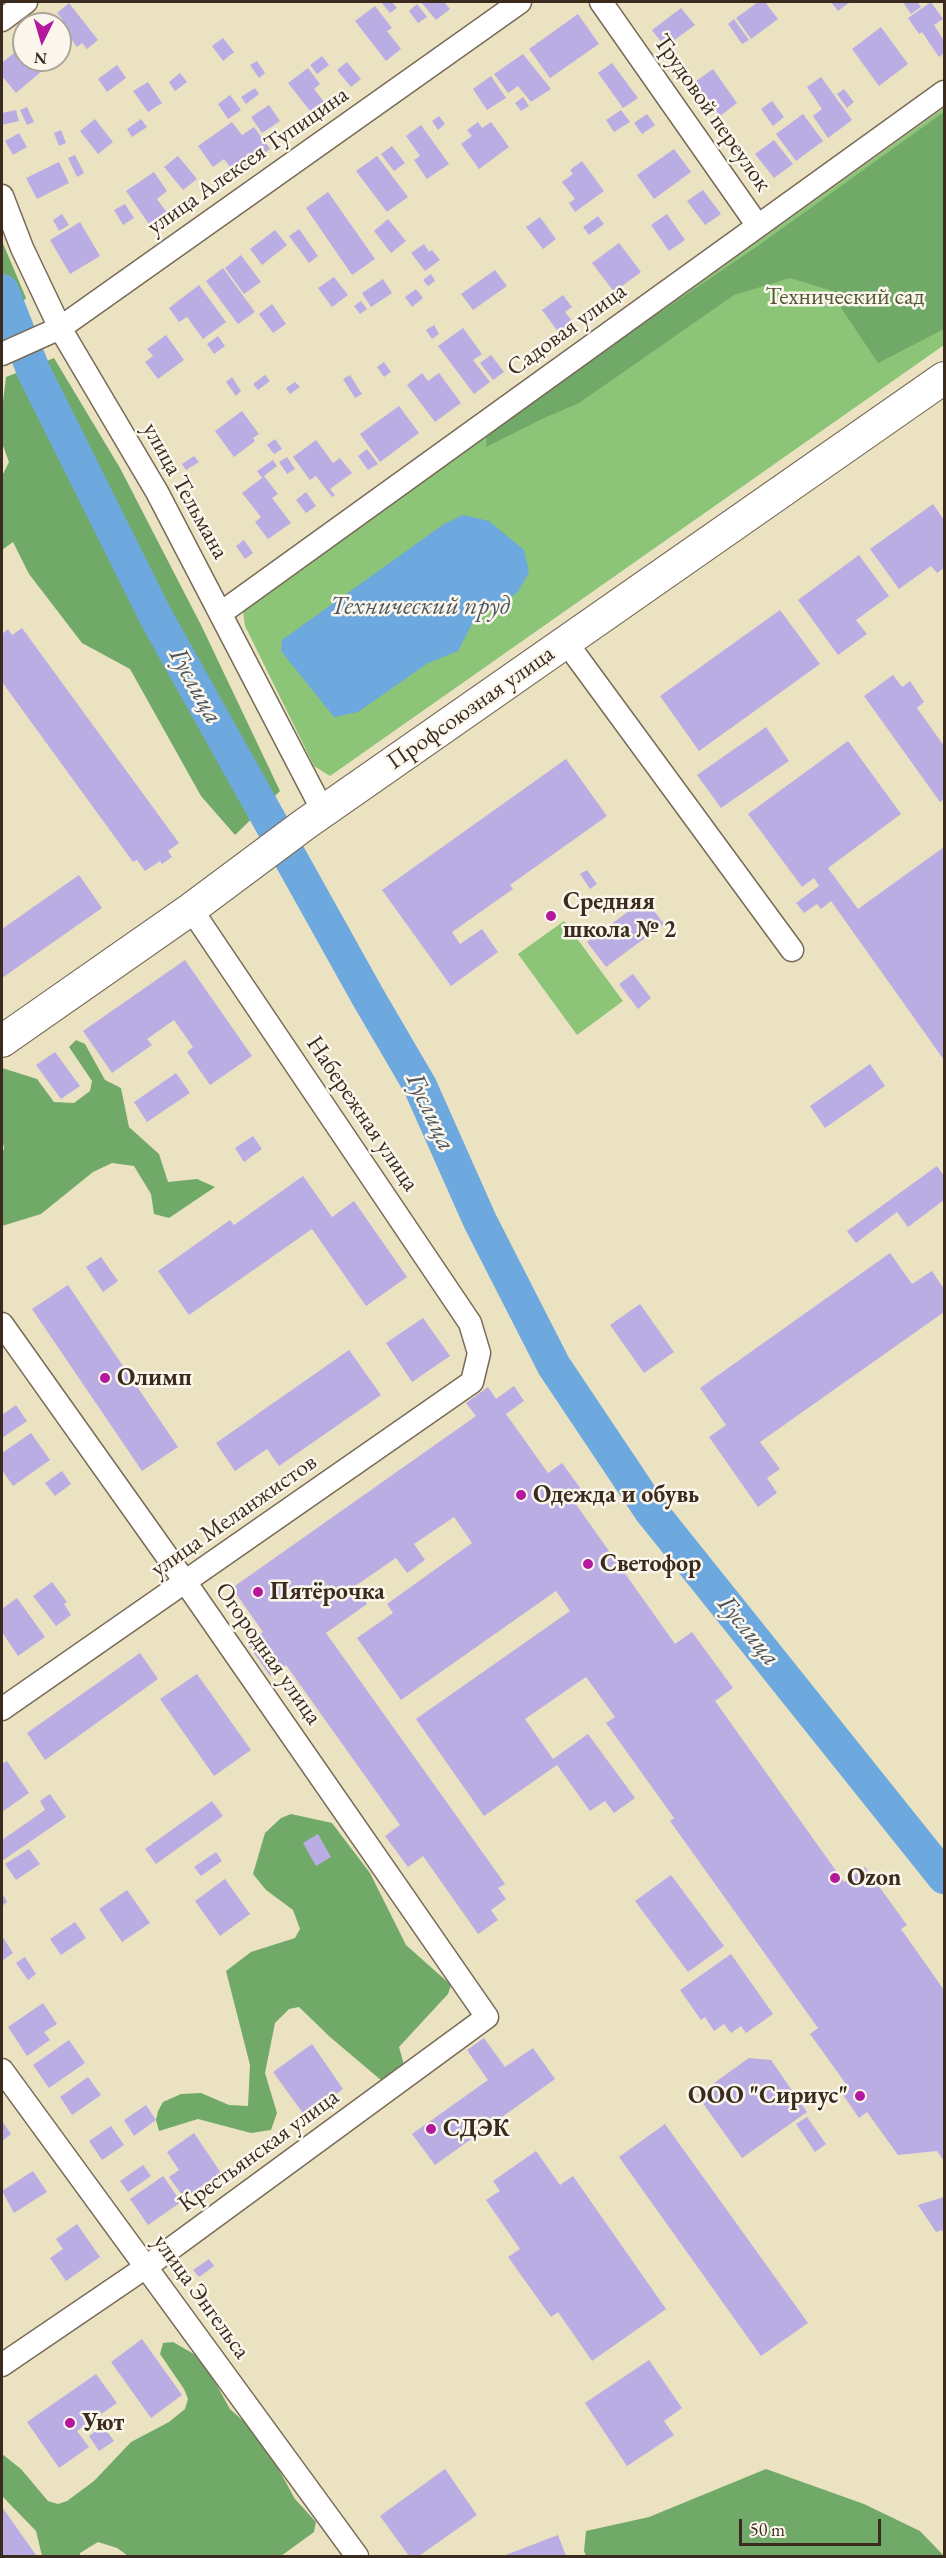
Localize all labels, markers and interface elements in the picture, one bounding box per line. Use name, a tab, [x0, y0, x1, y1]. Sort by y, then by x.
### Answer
north arrow	[12, 12, 72, 72]
street label: Трудовой переулок	[647, 29, 777, 197]
text: N	[33, 47, 48, 69]
street label: улица Алексея Тупицина	[142, 81, 354, 241]
street label: Садовая улица	[502, 277, 632, 383]
park label: Технический сад	[766, 283, 924, 311]
street label: улица Тельмана	[136, 418, 234, 564]
water label: Технический пруд	[330, 591, 510, 623]
street label: Профсоюзная улица	[382, 640, 560, 776]
water label: Гуслица	[161, 643, 229, 729]
place label: Средняя школа № 2	[563, 888, 676, 944]
marker: Средняя школа № 2	[544, 909, 558, 923]
street label: Набережная улица	[299, 1031, 425, 1197]
water label: Гуслица	[399, 1068, 461, 1156]
place label: Олимп	[117, 1364, 192, 1392]
marker: Олимп	[98, 1371, 112, 1385]
street label: улица Меланжистов	[145, 1448, 323, 1584]
place label: Одежда и обувь	[533, 1481, 699, 1509]
marker: Одежда и обувь	[514, 1488, 528, 1502]
place label: Светофор	[600, 1550, 701, 1578]
marker: Светофор	[581, 1557, 595, 1571]
street label: Огородная улица	[208, 1577, 328, 1731]
place label: Пятёрочка	[270, 1578, 385, 1606]
marker: Пятёрочка	[251, 1585, 265, 1599]
water label: Гуслица	[710, 1589, 786, 1673]
place label: Ozon	[847, 1864, 901, 1892]
marker: Ozon	[828, 1871, 842, 1885]
place label: ООО "Сириус"	[688, 2082, 848, 2110]
street label: Крестьянская улица	[173, 2083, 345, 2219]
marker: ООО "Сириус"	[853, 2089, 867, 2103]
place label: СДЭК	[443, 2115, 510, 2143]
marker: СДЭК	[424, 2122, 438, 2136]
street label: улица Энгельса	[146, 2229, 256, 2365]
place label: Уют	[82, 2409, 124, 2437]
marker: Уют	[63, 2416, 77, 2430]
scale bar	[742, 2507, 884, 2545]
text: 50 m	[750, 2518, 785, 2541]

